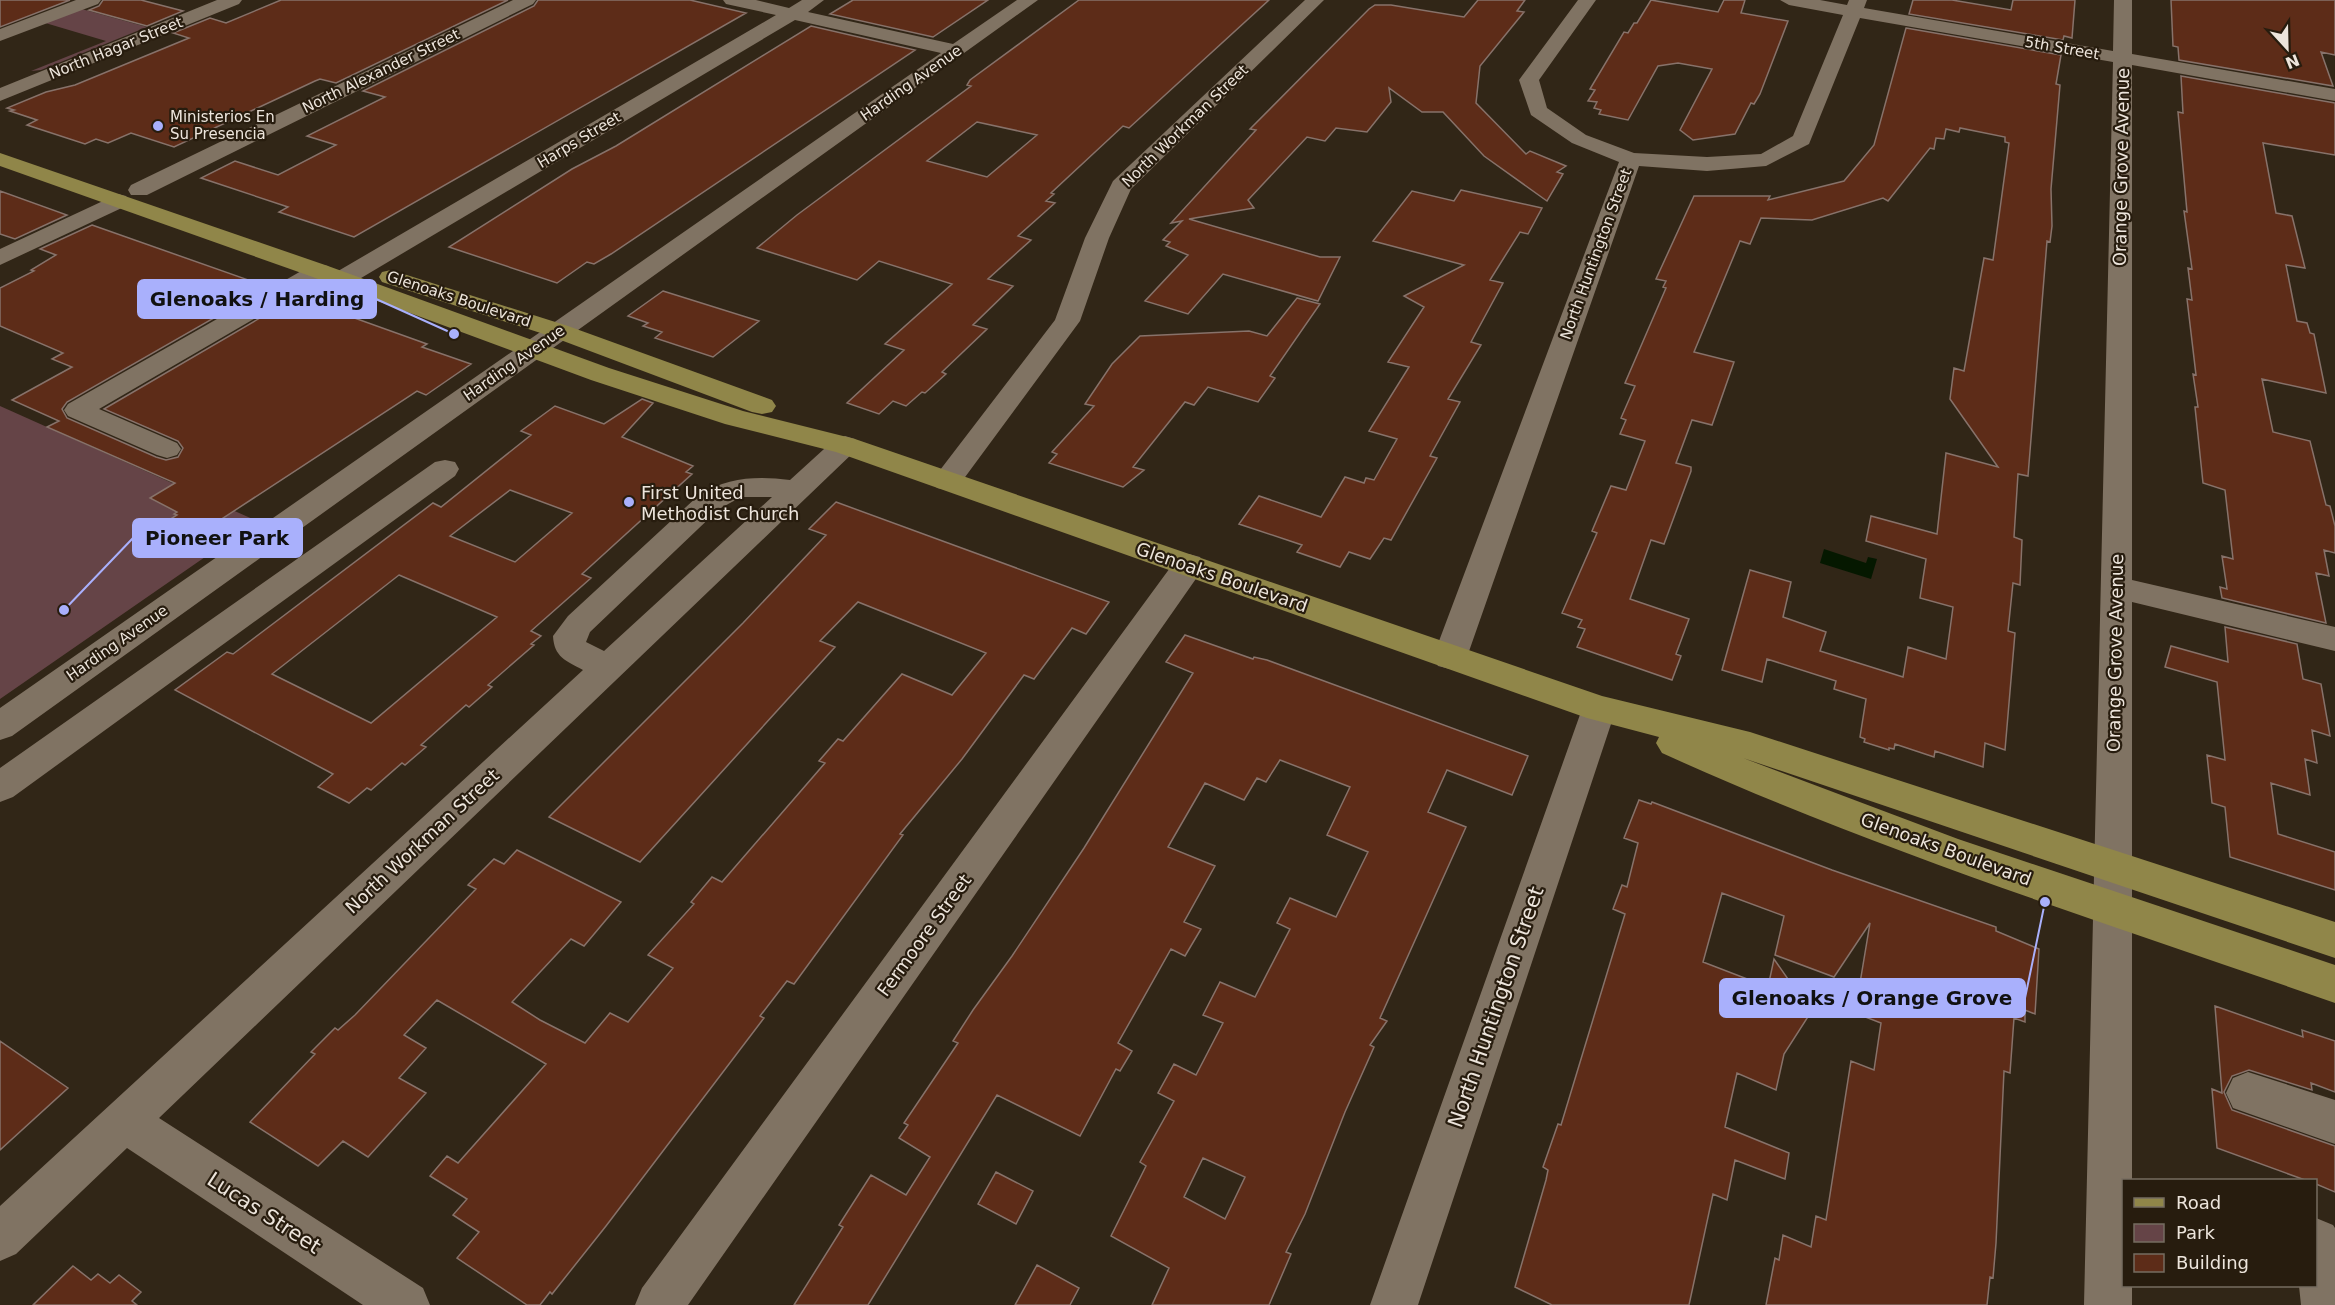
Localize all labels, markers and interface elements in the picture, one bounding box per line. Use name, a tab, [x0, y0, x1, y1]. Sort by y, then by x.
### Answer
street label: North Hagar Street	[47, 13, 186, 83]
north arrow	[2257, 18, 2317, 78]
street label: North Alexander Street	[299, 25, 463, 117]
street label: 5th Street	[2023, 33, 2101, 63]
street label: Harding Avenue	[857, 41, 965, 125]
text: N	[2283, 50, 2302, 73]
street label: North Workman Street	[1118, 61, 1252, 191]
street label: Orange Grove Avenue	[2109, 68, 2133, 266]
place label: Ministerios En Su Presencia	[170, 108, 275, 143]
street label: Harps Street	[534, 108, 624, 172]
marker: Ministerios En Su Presencia	[151, 119, 165, 133]
street label: North Huntington Street	[1557, 166, 1635, 342]
street label: Glenoaks Boulevard	[385, 267, 533, 331]
callout: Glenoaks / Harding	[138, 280, 376, 318]
text: Glenoaks / Harding	[150, 287, 364, 311]
street label: Harding Avenue	[460, 321, 568, 405]
place label: First United Methodist Church	[641, 482, 799, 524]
marker: First United Methodist Church	[622, 495, 636, 509]
callout: Pioneer Park	[133, 519, 302, 557]
text: Pioneer Park	[145, 526, 290, 550]
street label: Glenoaks Boulevard	[1133, 538, 1311, 616]
street label: Orange Grove Avenue	[2103, 554, 2127, 752]
street label: Harding Avenue	[63, 601, 171, 685]
street label: North Workman Street	[341, 764, 503, 918]
street label: Glenoaks Boulevard	[1858, 808, 2034, 890]
street label: Fermoore Street	[873, 870, 975, 1000]
street label: North Huntington Street	[1443, 883, 1549, 1131]
callout: Glenoaks / Orange Grove	[1720, 979, 2025, 1017]
text: Glenoaks / Orange Grove	[1732, 986, 2012, 1010]
street label: Lucas Street	[203, 1167, 325, 1259]
legend	[2122, 1179, 2317, 1287]
text: Road	[2176, 1192, 2221, 1213]
text: Park	[2176, 1222, 2215, 1243]
text: Building	[2176, 1252, 2249, 1273]

